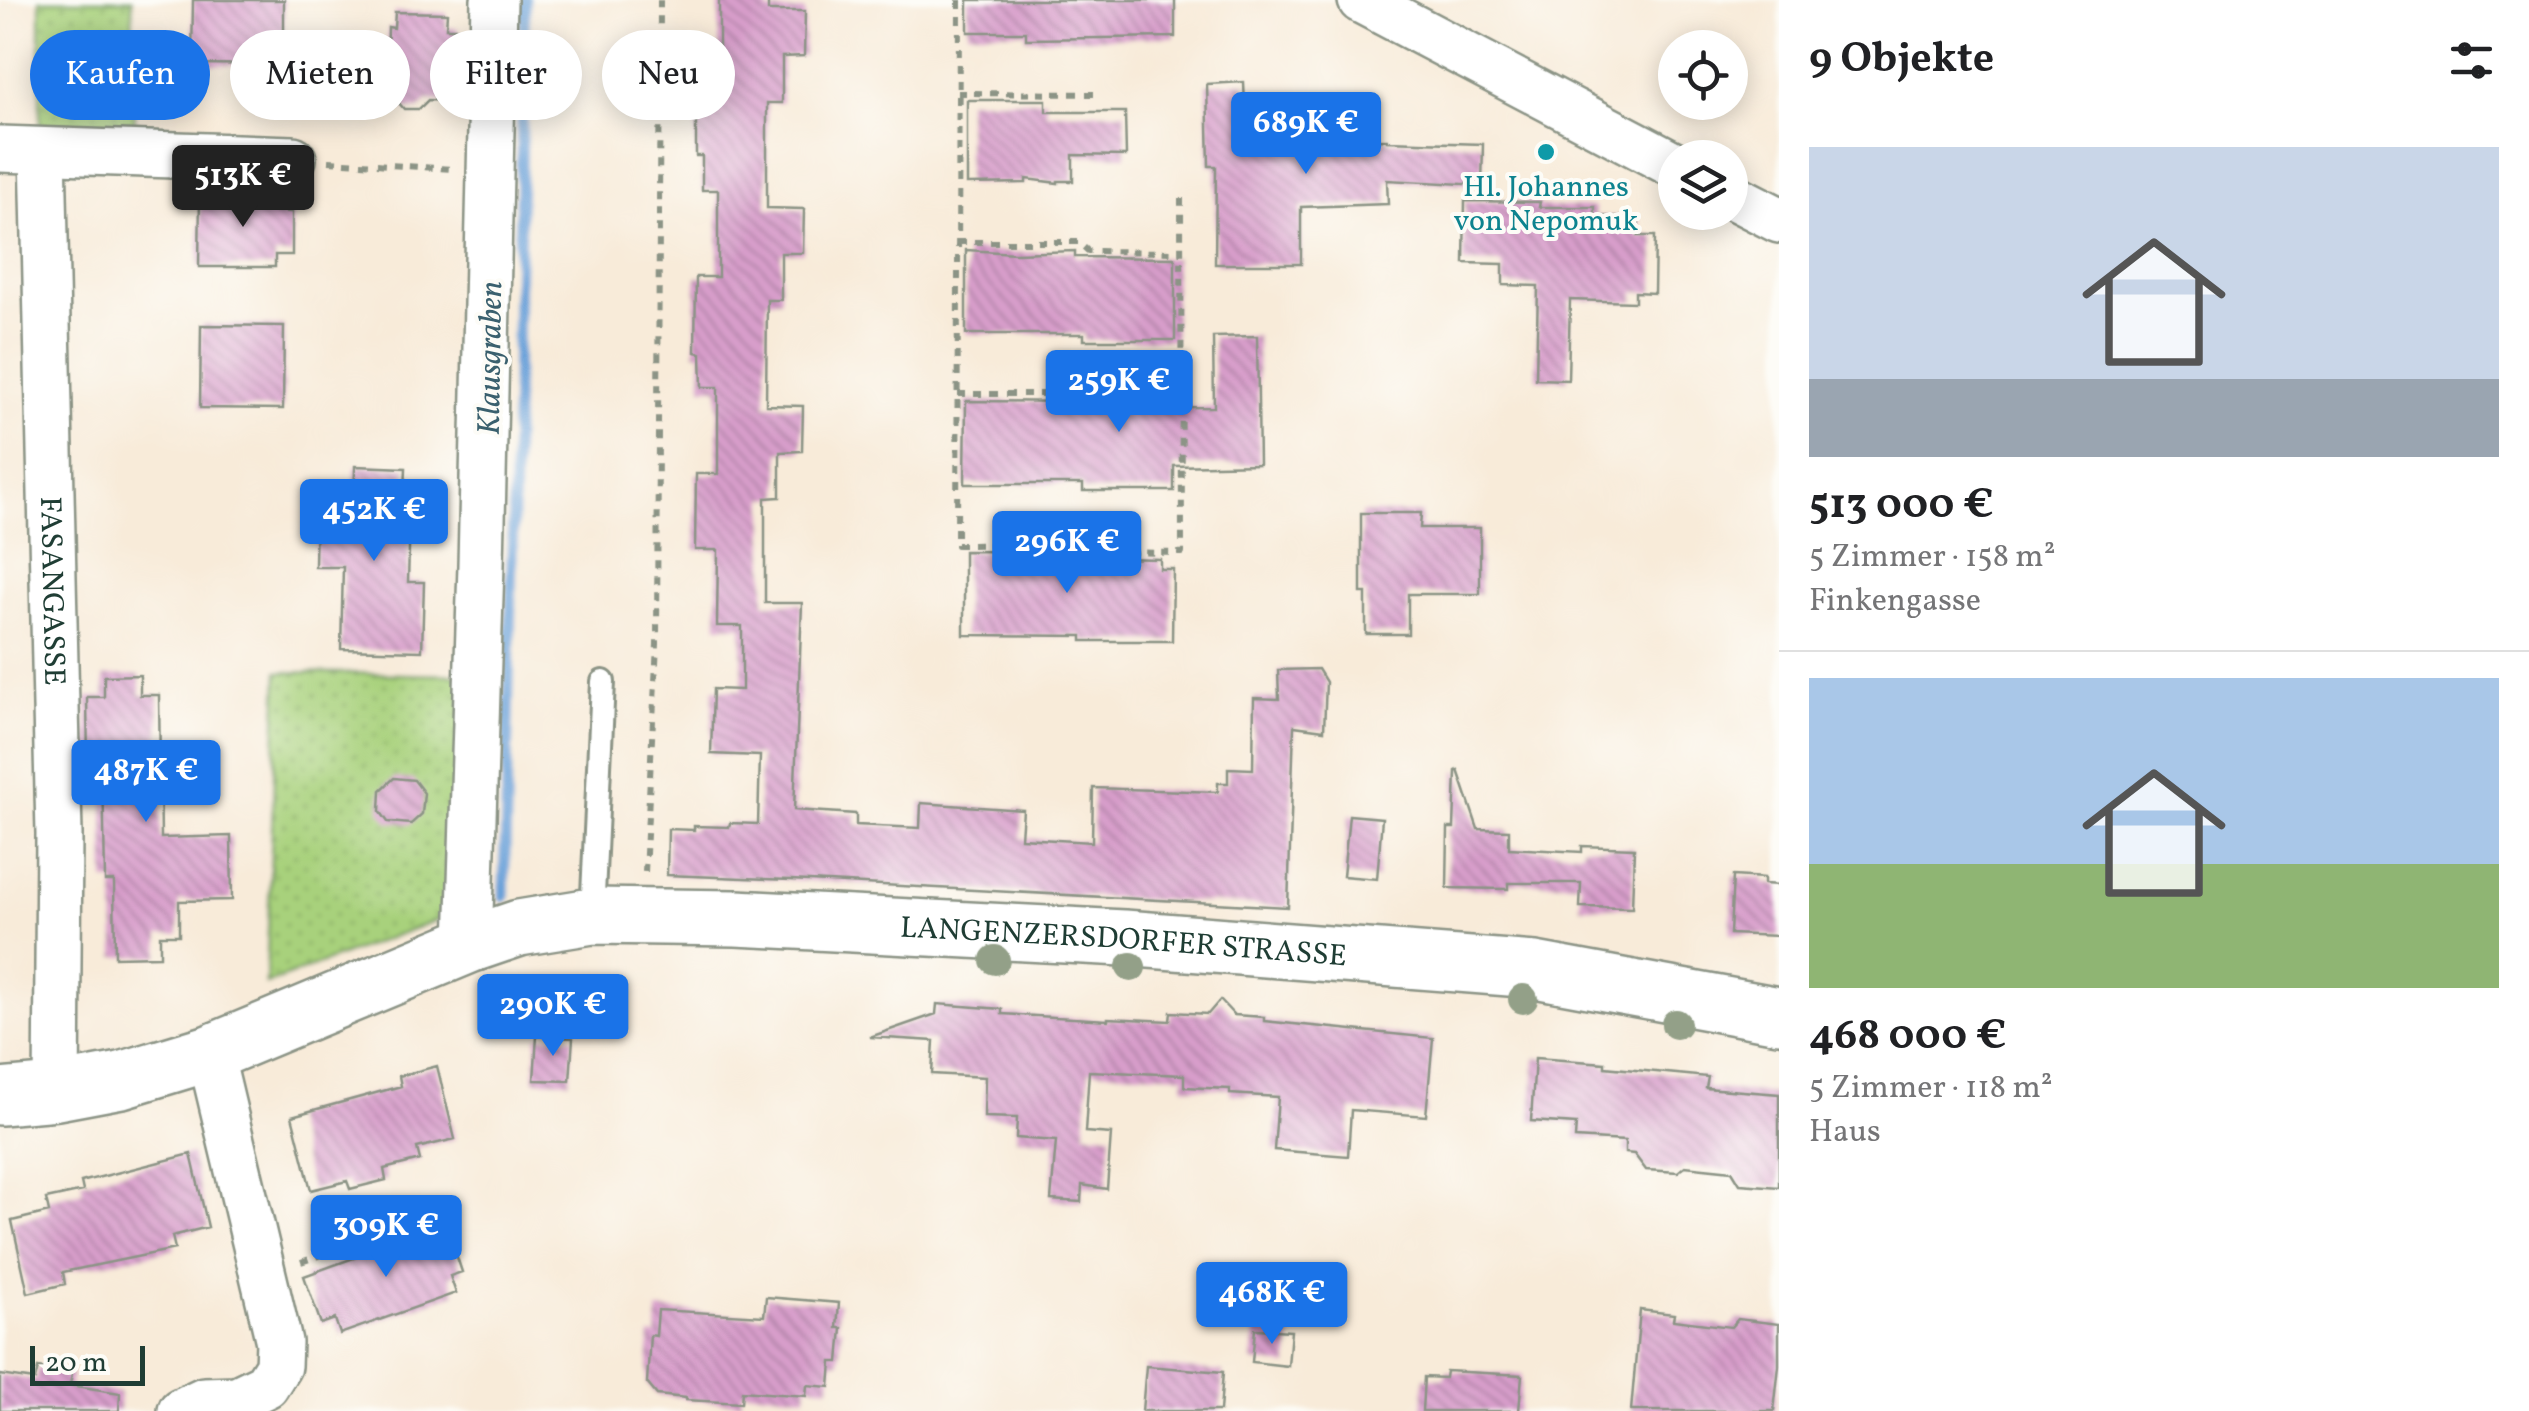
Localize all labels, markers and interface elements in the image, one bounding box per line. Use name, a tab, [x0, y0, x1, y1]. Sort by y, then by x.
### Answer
chip: Kaufen	[30, 30, 210, 120]
chip: Mieten	[230, 30, 410, 120]
chip: Filter	[430, 30, 582, 120]
chip: Neu	[602, 30, 735, 120]
map controls	[1658, 30, 1748, 230]
button: locate	[1658, 30, 1748, 120]
text: 9 Objekte	[1809, 31, 1994, 90]
icon: filters	[2444, 33, 2499, 88]
pin: 689K €	[1225, 92, 1387, 177]
text: 689K €	[1253, 102, 1359, 146]
button: layers	[1658, 140, 1748, 230]
marker: Hl. Johannes von Nepomuk	[1535, 141, 1557, 163]
pin: 513K €	[162, 145, 324, 230]
text: 513K €	[194, 155, 292, 199]
place label: Hl. Johannes von Nepomuk	[1454, 167, 1638, 243]
icon: home	[2064, 212, 2244, 392]
water label: Klausgraben	[469, 281, 515, 435]
pin: 259K €	[1038, 350, 1200, 435]
text: 259K €	[1068, 360, 1170, 404]
text: 513 000 €	[1809, 477, 1994, 536]
pin: 452K €	[293, 479, 455, 564]
text: 452K €	[322, 489, 426, 533]
street label: FASANGASSE	[28, 496, 75, 686]
pin: 296K €	[986, 511, 1148, 596]
text: 296K €	[1014, 521, 1120, 565]
text: 5 Zimmer · 158 m²	[1809, 536, 2056, 580]
text: Finkengasse	[1809, 580, 1981, 624]
pin: 487K €	[65, 740, 227, 825]
icon: home	[2064, 743, 2244, 923]
text: 487K €	[94, 750, 198, 794]
street label: LANGENZERSDORFER STRASSE	[899, 907, 1348, 978]
pin: 290K €	[472, 974, 634, 1059]
text: 290K €	[499, 984, 607, 1028]
text: 468 000 €	[1809, 1008, 2006, 1067]
text: 5 Zimmer · 118 m²	[1809, 1067, 2053, 1111]
text: Haus	[1809, 1111, 1881, 1155]
pin: 309K €	[305, 1195, 467, 1280]
text: 309K €	[333, 1205, 439, 1249]
pin: 468K €	[1191, 1262, 1353, 1347]
text: 468K €	[1218, 1272, 1326, 1316]
scale bar	[30, 1341, 145, 1386]
text: 20 m	[45, 1344, 107, 1383]

